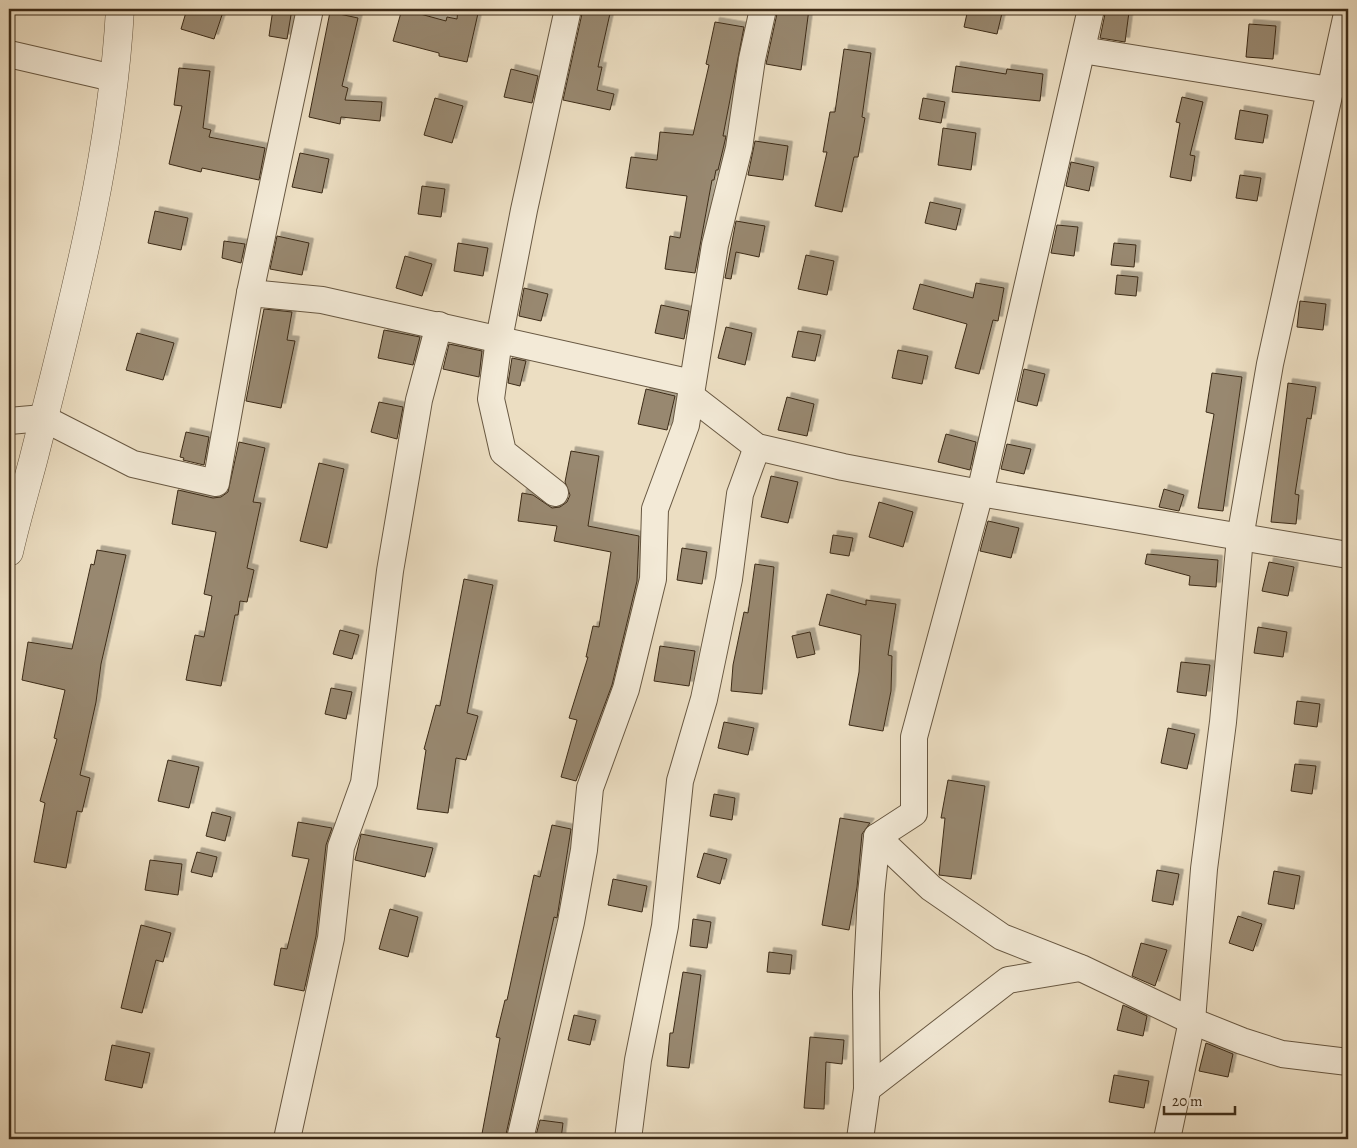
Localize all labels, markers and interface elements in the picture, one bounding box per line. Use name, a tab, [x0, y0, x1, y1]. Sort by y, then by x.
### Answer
scale bar	[1164, 1083, 1236, 1115]
text: 20 m	[1172, 1091, 1203, 1111]

